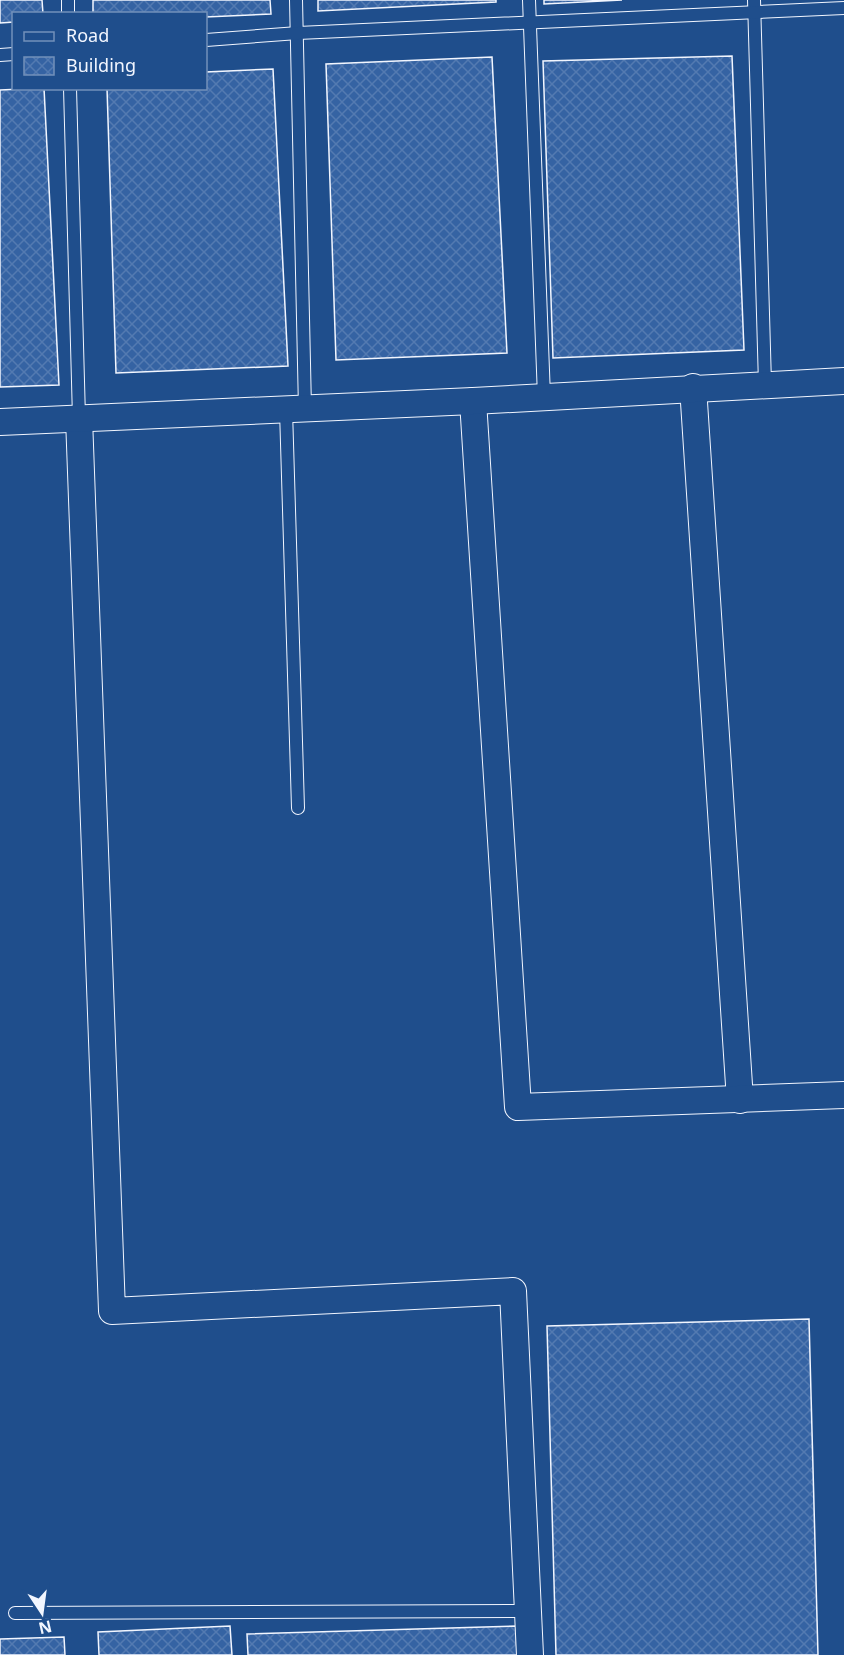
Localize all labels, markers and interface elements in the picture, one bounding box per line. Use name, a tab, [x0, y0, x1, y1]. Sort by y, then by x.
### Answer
legend	[12, 12, 207, 90]
text: Road	[66, 23, 109, 47]
text: Building	[66, 53, 136, 77]
north arrow	[12, 1583, 72, 1643]
text: N	[37, 1615, 54, 1640]

